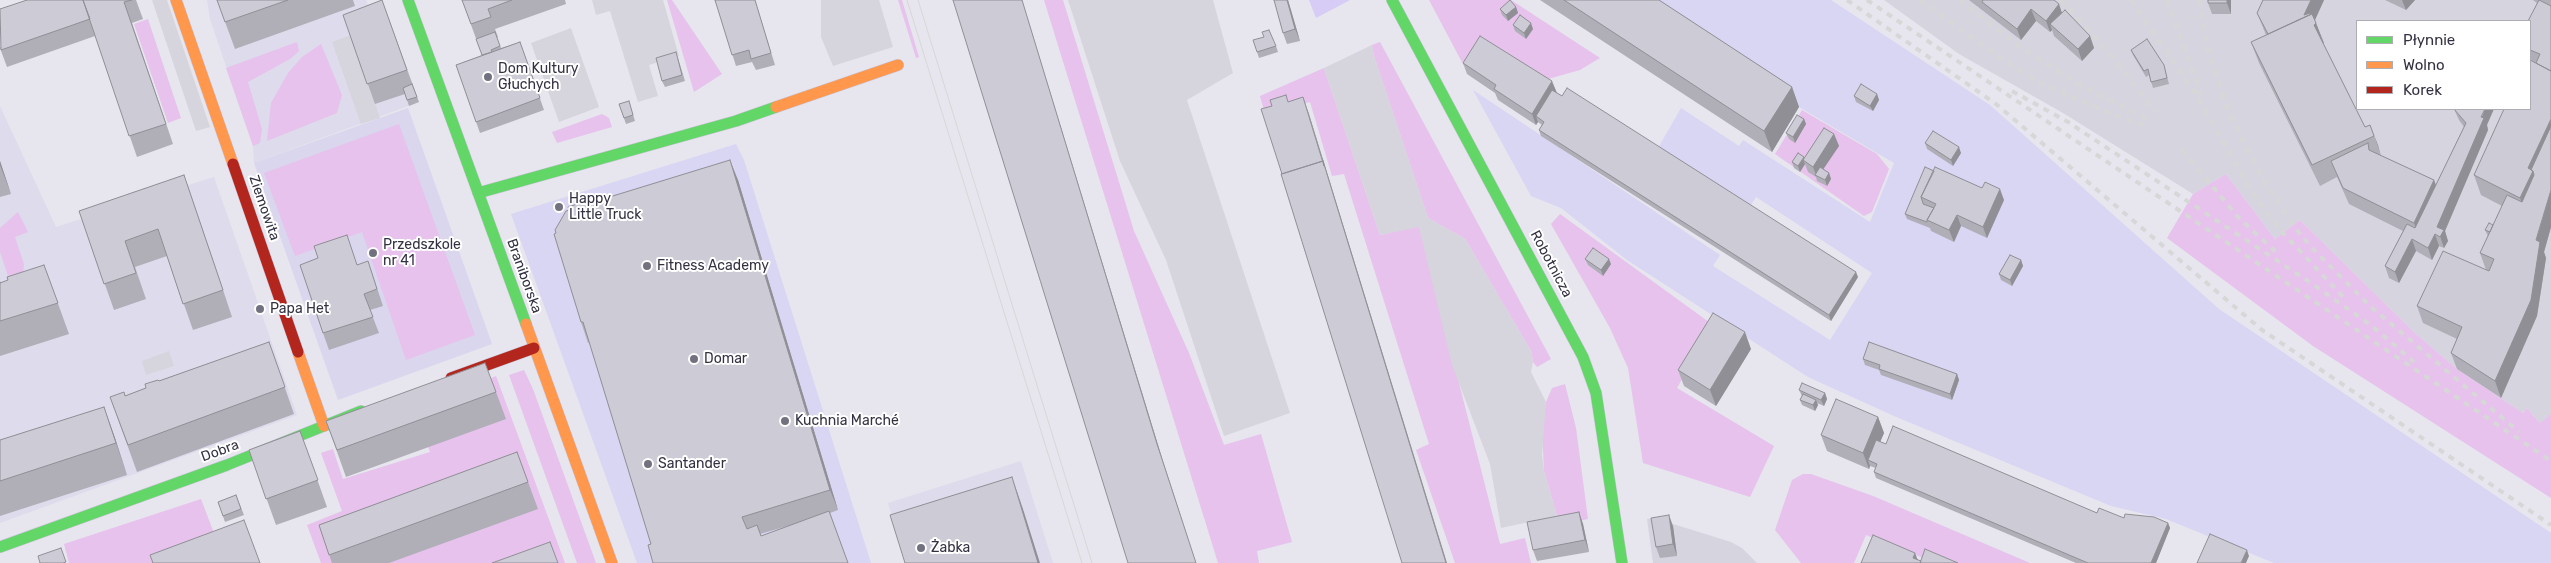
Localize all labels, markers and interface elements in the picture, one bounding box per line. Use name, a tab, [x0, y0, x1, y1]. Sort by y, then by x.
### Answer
legend	[2356, 20, 2531, 110]
text: Płynnie	[2403, 31, 2455, 49]
text: Wolno	[2403, 56, 2445, 74]
place label: Dom Kultury Głuchych	[498, 61, 578, 94]
marker: Dom Kultury Głuchych	[482, 71, 494, 83]
text: Korek	[2403, 81, 2442, 99]
street label: Ziemowita	[245, 173, 283, 243]
place label: Happy Little Truck	[569, 191, 642, 223]
marker: Happy Little Truck	[553, 201, 565, 213]
street label: Robotnicza	[1526, 228, 1576, 300]
place label: Przedszkole nr 41	[383, 237, 461, 270]
street label: Braniborska	[503, 237, 545, 315]
marker: Przedszkole nr 41	[367, 247, 379, 259]
place label: Fitness Academy	[657, 258, 769, 274]
marker: Fitness Academy	[641, 260, 653, 272]
place label: Papa Het	[270, 301, 329, 317]
marker: Papa Het	[254, 303, 266, 315]
place label: Domar	[704, 351, 747, 367]
marker: Domar	[688, 353, 700, 365]
place label: Kuchnia Marché	[795, 413, 899, 429]
marker: Kuchnia Marché	[779, 415, 791, 427]
street label: Dobra	[199, 436, 241, 466]
place label: Santander	[658, 456, 726, 472]
marker: Santander	[642, 458, 654, 470]
place label: Żabka	[931, 540, 970, 556]
marker: Żabka	[915, 542, 927, 554]

